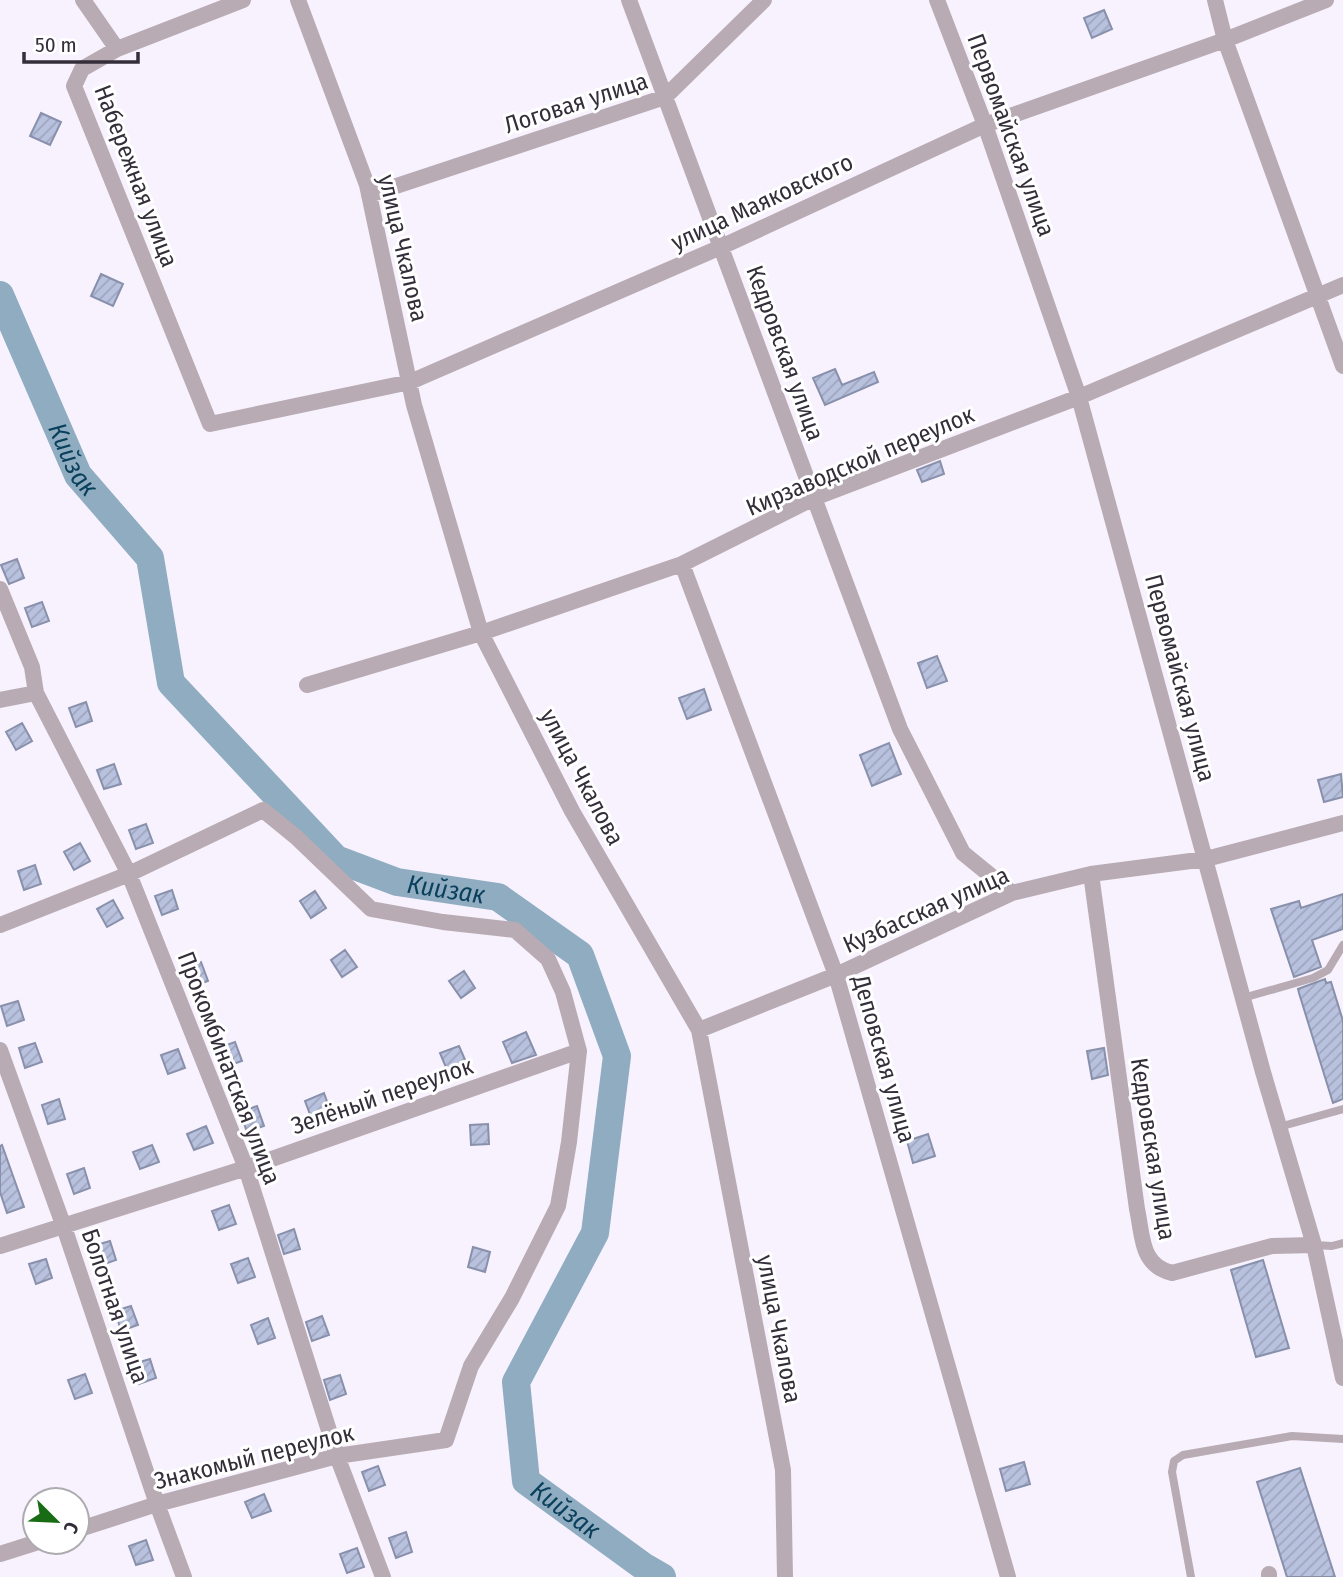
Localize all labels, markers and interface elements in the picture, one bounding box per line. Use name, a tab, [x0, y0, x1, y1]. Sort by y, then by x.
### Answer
scale bar	[24, 21, 138, 65]
street label: Первомайская улица	[961, 30, 1061, 240]
text: 50 m	[35, 32, 77, 58]
street label: Логовая улица	[501, 67, 651, 139]
street label: Набережная улица	[88, 81, 184, 271]
street label: улица Маяковского	[667, 148, 857, 256]
street label: улица Чкалова	[372, 172, 434, 324]
street label: Кедровская улица	[740, 262, 830, 444]
street label: Кирзаводской переулок	[742, 400, 979, 522]
water label: Кийзак	[41, 418, 105, 503]
street label: Первомайская улица	[1139, 571, 1221, 785]
street label: улица Чкалова	[534, 704, 630, 850]
street label: Кузбасская улица	[839, 861, 1013, 959]
water label: Кийзак	[405, 869, 488, 911]
street label: Прокомбинатская улица	[172, 948, 286, 1188]
street label: Деповская улица	[846, 971, 921, 1146]
street label: Зелёный переулок	[287, 1052, 477, 1140]
street label: Кедровская улица	[1125, 1056, 1181, 1242]
street label: Болотная улица	[75, 1225, 155, 1387]
street label: улица Чкалова	[751, 1253, 807, 1405]
street label: Знакомый переулок	[151, 1419, 357, 1495]
water label: Кийзак	[525, 1475, 607, 1546]
north arrow	[21, 1486, 91, 1556]
text: С	[59, 1518, 84, 1537]

